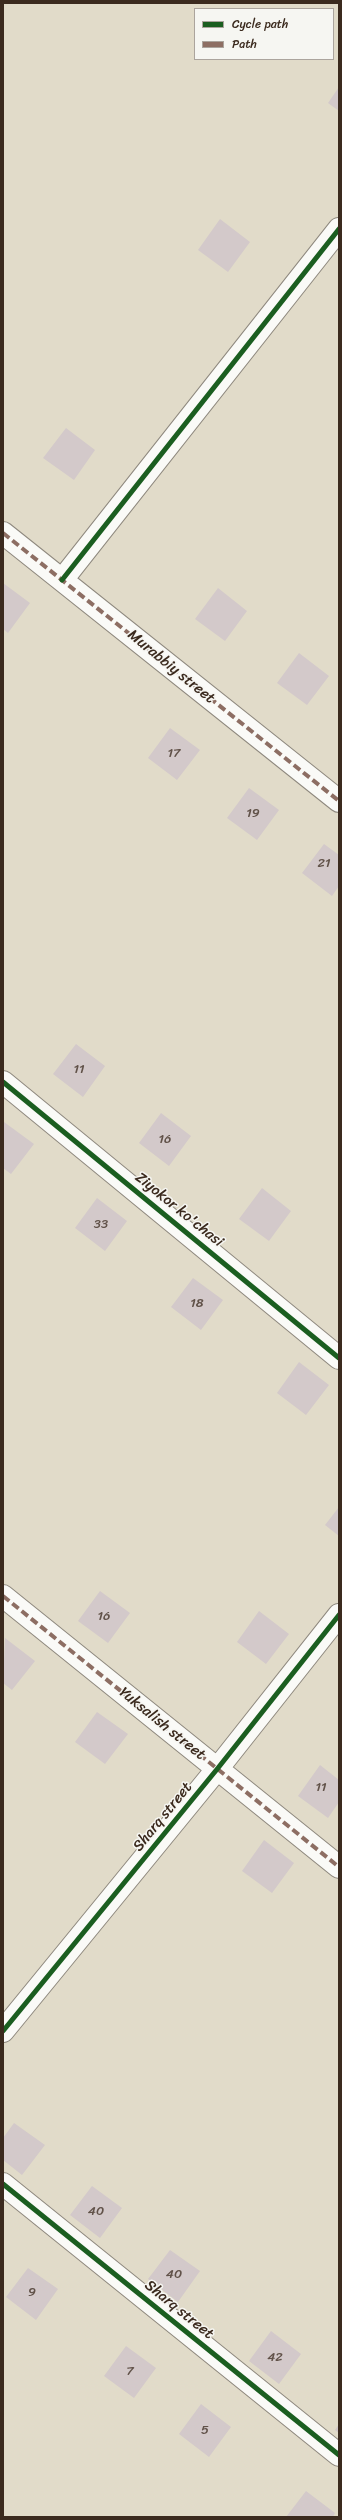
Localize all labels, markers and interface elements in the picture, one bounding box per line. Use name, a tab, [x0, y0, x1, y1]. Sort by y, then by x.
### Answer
legend	[194, 8, 334, 60]
text: Cycle path	[232, 13, 288, 35]
text: Path	[232, 33, 257, 55]
street label: Murabbiy street	[124, 626, 218, 708]
house number: 17	[168, 746, 180, 762]
house number: 19	[246, 806, 260, 822]
house number: 21	[317, 856, 331, 872]
house number: 11	[73, 1062, 85, 1078]
house number: 16	[159, 1132, 171, 1148]
street label: Ziyokor ko'chasi	[131, 1169, 227, 1251]
house number: 33	[94, 1217, 108, 1233]
house number: 18	[190, 1296, 204, 1312]
house number: 16	[98, 1609, 110, 1625]
street label: Yuksalish street	[115, 1684, 209, 1764]
street label: Sharq street	[130, 1779, 196, 1855]
house number: 11	[315, 1780, 327, 1796]
house number: 40	[88, 2204, 104, 2220]
house number: 40	[166, 2267, 182, 2283]
street label: Sharq street	[141, 2277, 217, 2343]
house number: 9	[28, 2285, 36, 2301]
house number: 42	[267, 2350, 283, 2366]
house number: 7	[126, 2364, 134, 2380]
house number: 5	[201, 2423, 209, 2439]

